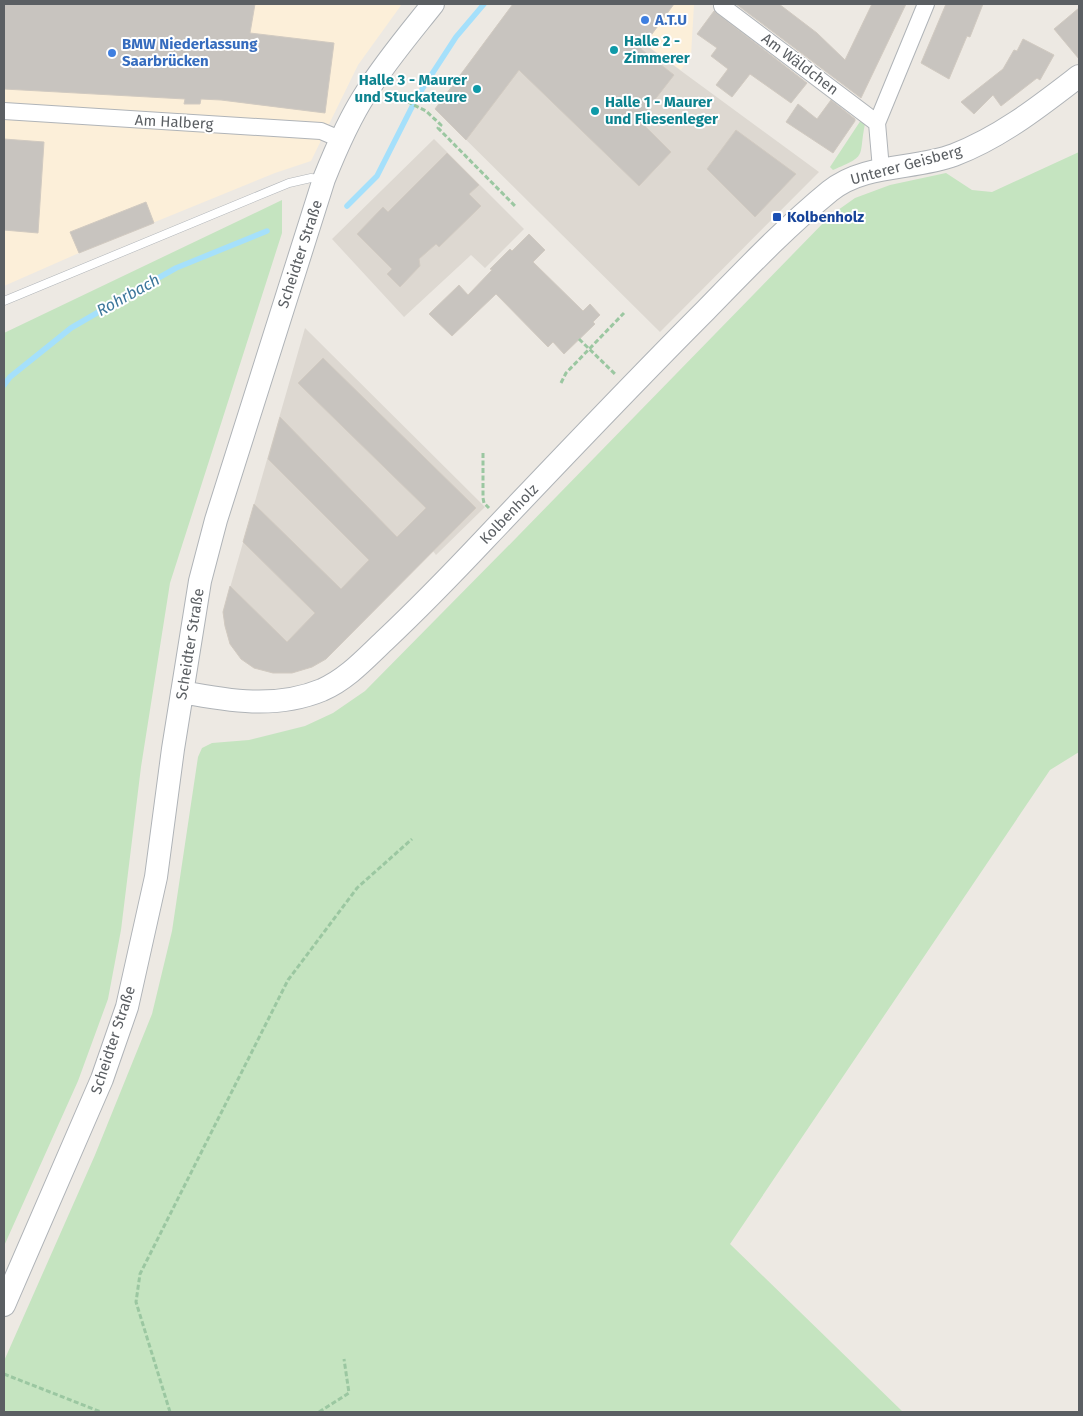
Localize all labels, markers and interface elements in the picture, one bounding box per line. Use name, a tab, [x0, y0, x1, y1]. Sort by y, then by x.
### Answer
place label: A.T.U	[654, 11, 687, 29]
marker: A.T.U	[639, 14, 651, 26]
street label: Am Wäldchen	[758, 29, 842, 99]
place label: Halle 2 - Zimmerer	[624, 32, 691, 67]
place label: BMW Niederlassung Saarbrücken	[122, 35, 258, 70]
marker: Halle 2 - Zimmerer	[608, 44, 620, 56]
marker: BMW Niederlassung Saarbrücken	[106, 47, 118, 59]
place label: Halle 3 - Maurer und Stuckateure	[355, 71, 468, 106]
marker: Halle 3 - Maurer und Stuckateure	[471, 83, 483, 95]
place label: Halle 1 - Maurer und Fliesenleger	[605, 93, 719, 128]
marker: Halle 1 - Maurer und Fliesenleger	[589, 105, 601, 117]
street label: Am Halberg	[134, 111, 214, 133]
street label: Unterer Geisberg	[848, 141, 964, 189]
street label: Scheidter Straße	[274, 198, 326, 310]
place label: Kolbenholz	[787, 208, 864, 226]
marker: Kolbenholz	[771, 211, 783, 223]
water label: Rohrbach	[93, 270, 163, 320]
street label: Kolbenholz	[476, 480, 542, 548]
street label: Scheidter Straße	[172, 587, 208, 701]
street label: Scheidter Straße	[87, 984, 139, 1096]

